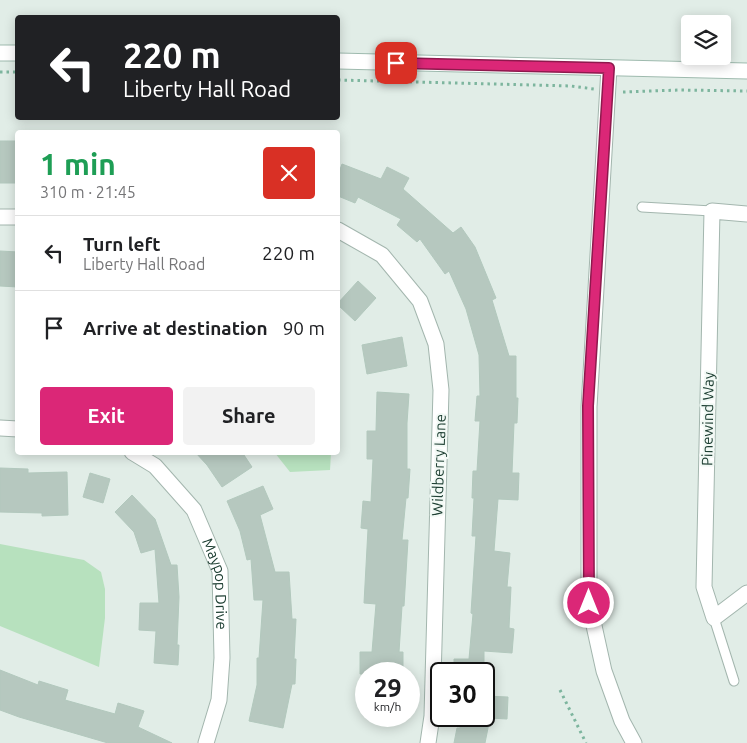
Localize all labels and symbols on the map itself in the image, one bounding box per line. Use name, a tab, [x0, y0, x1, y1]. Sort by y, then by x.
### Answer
pin	[375, 42, 417, 84]
street label: Pinewind Way	[698, 372, 717, 466]
street label: Wildberry Lane	[428, 414, 449, 516]
street label: Maypop Drive	[199, 536, 230, 630]
position arrow	[562, 576, 614, 628]
speed limit sign: 30	[430, 662, 495, 727]

